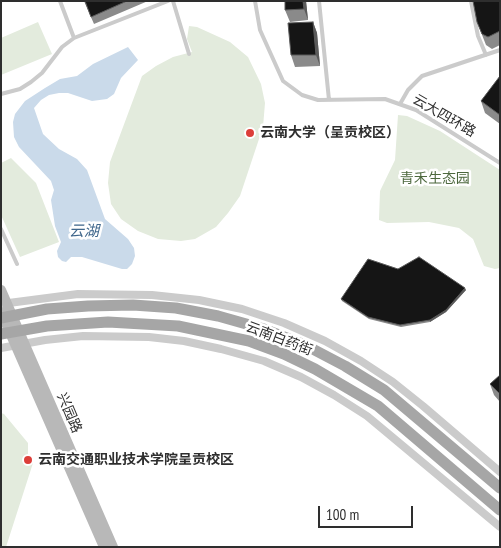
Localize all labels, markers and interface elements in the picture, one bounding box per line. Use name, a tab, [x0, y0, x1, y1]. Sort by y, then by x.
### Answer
street label: 云大四环路	[409, 91, 479, 141]
place label: 云南大学（呈贡校区）	[260, 125, 400, 141]
marker: 云南大学（呈贡校区）	[244, 127, 256, 139]
park label: 青禾生态园	[400, 171, 470, 187]
water label: 云湖	[69, 223, 99, 241]
street label: 云南白药街	[243, 319, 315, 359]
street label: 兴园路	[53, 390, 85, 436]
place label: 云南交通职业技术学院呈贡校区	[38, 452, 234, 468]
marker: 云南交通职业技术学院呈贡校区	[22, 454, 34, 466]
scale bar	[321, 496, 416, 528]
text: 100 m	[326, 505, 359, 524]

